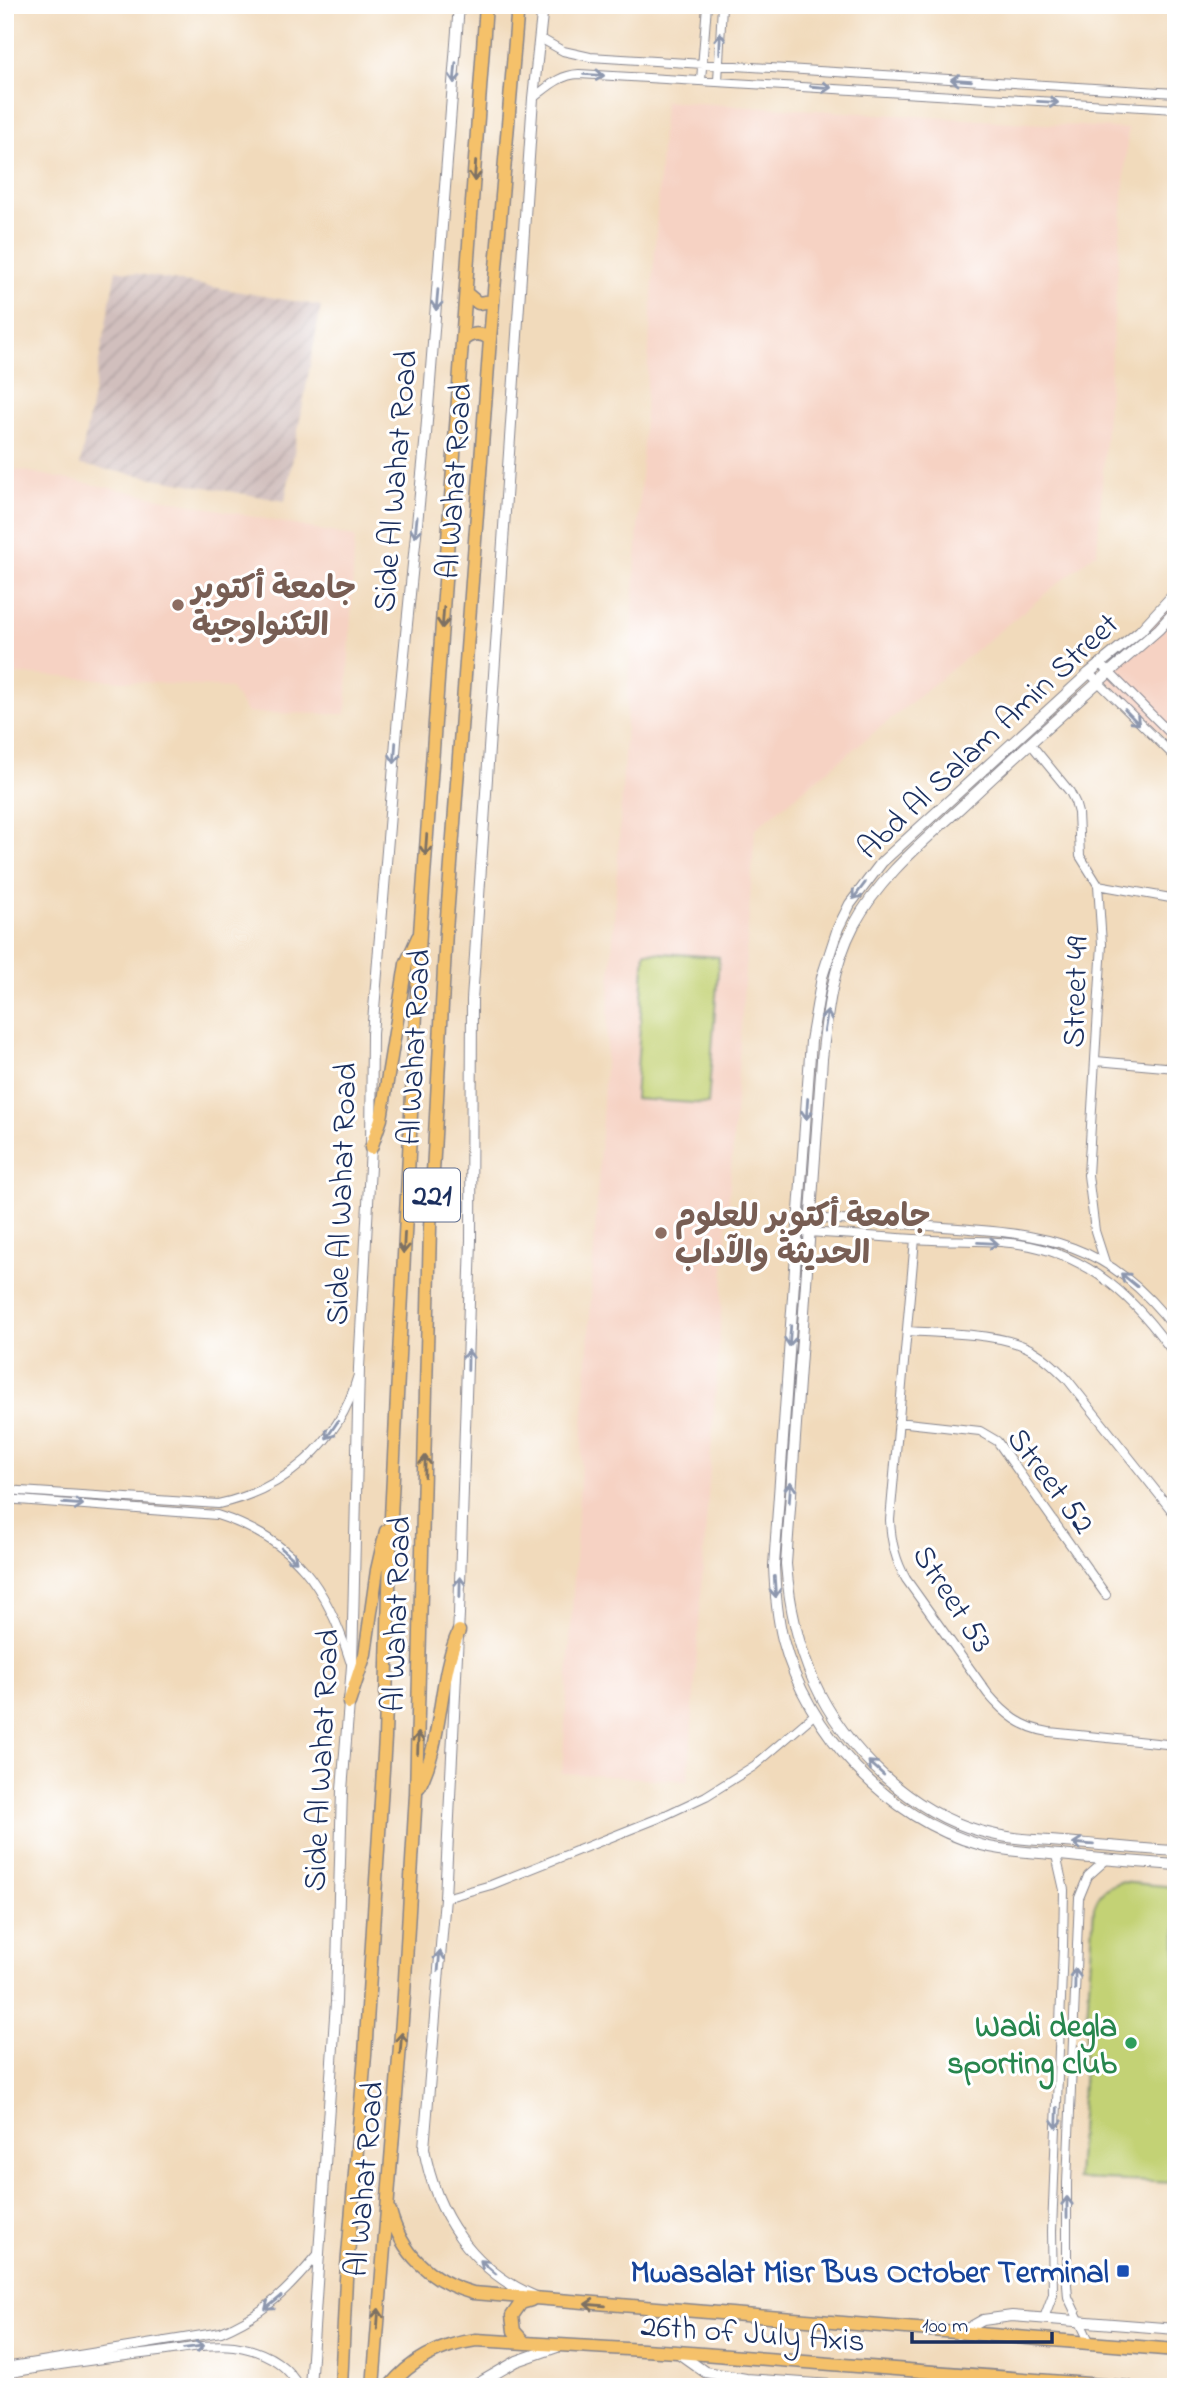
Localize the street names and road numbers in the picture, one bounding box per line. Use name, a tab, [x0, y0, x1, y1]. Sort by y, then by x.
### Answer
street label: Side Al Wahat Road	[363, 348, 432, 614]
street label: Al Wahat Road	[426, 382, 487, 581]
street label: Abd Al Salam Amin Street	[848, 603, 1131, 872]
street label: Street 49	[1052, 935, 1103, 1049]
street label: Al Wahat Road	[388, 948, 445, 1146]
street label: Side Al Wahat Road	[315, 1062, 372, 1326]
road number: 221	[404, 1168, 460, 1222]
street label: Street 52	[993, 1419, 1105, 1545]
street label: Al Wahat Road	[372, 1515, 425, 1713]
street label: Street 53	[899, 1537, 1003, 1663]
street label: Side Al Wahat Road	[293, 1628, 354, 1893]
street label: Al Wahat Road	[335, 2080, 398, 2279]
street label: 26th of July Axis	[639, 2304, 866, 2367]

